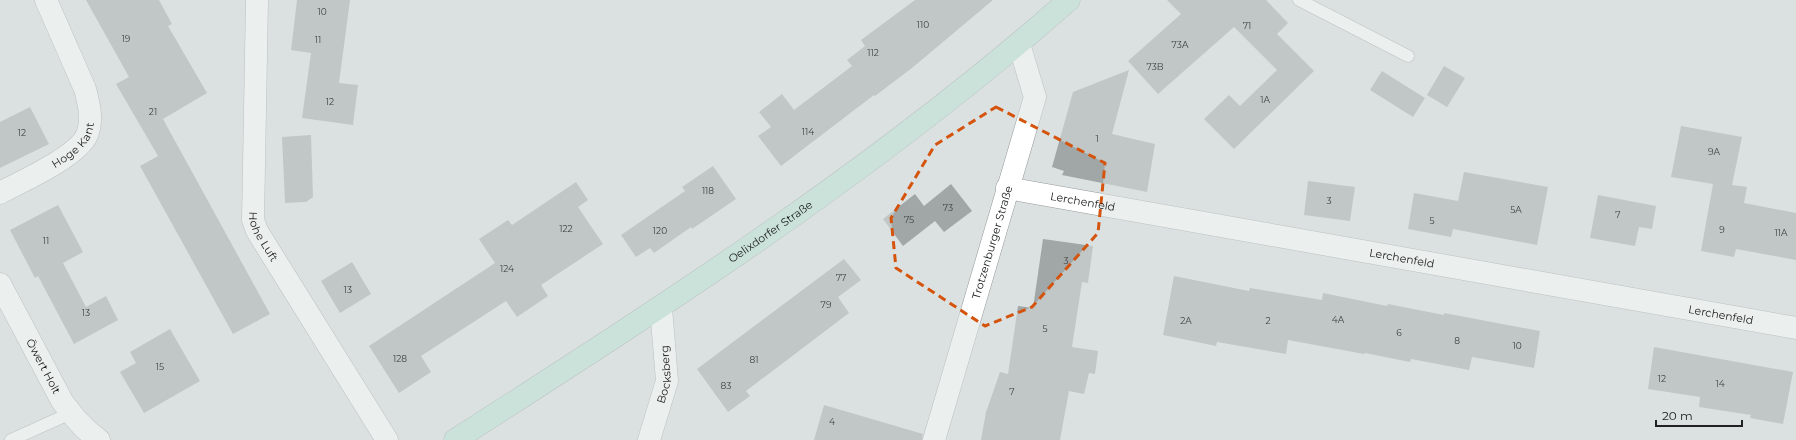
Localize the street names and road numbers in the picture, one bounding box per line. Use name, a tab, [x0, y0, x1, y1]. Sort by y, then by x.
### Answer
street label: Hoge Kant	[49, 121, 97, 171]
street label: Trotzenburger Straße	[969, 184, 1016, 301]
street label: Lerchenfeld	[1049, 189, 1116, 214]
street label: Oelixdorfer Straße	[725, 197, 815, 266]
street label: Hohe Luft	[246, 211, 282, 265]
street label: Lerchenfeld	[1368, 245, 1435, 271]
street label: Lerchenfeld	[1687, 302, 1754, 327]
street label: Öwert Holt	[23, 336, 64, 397]
street label: Bocksberg	[654, 345, 674, 405]

